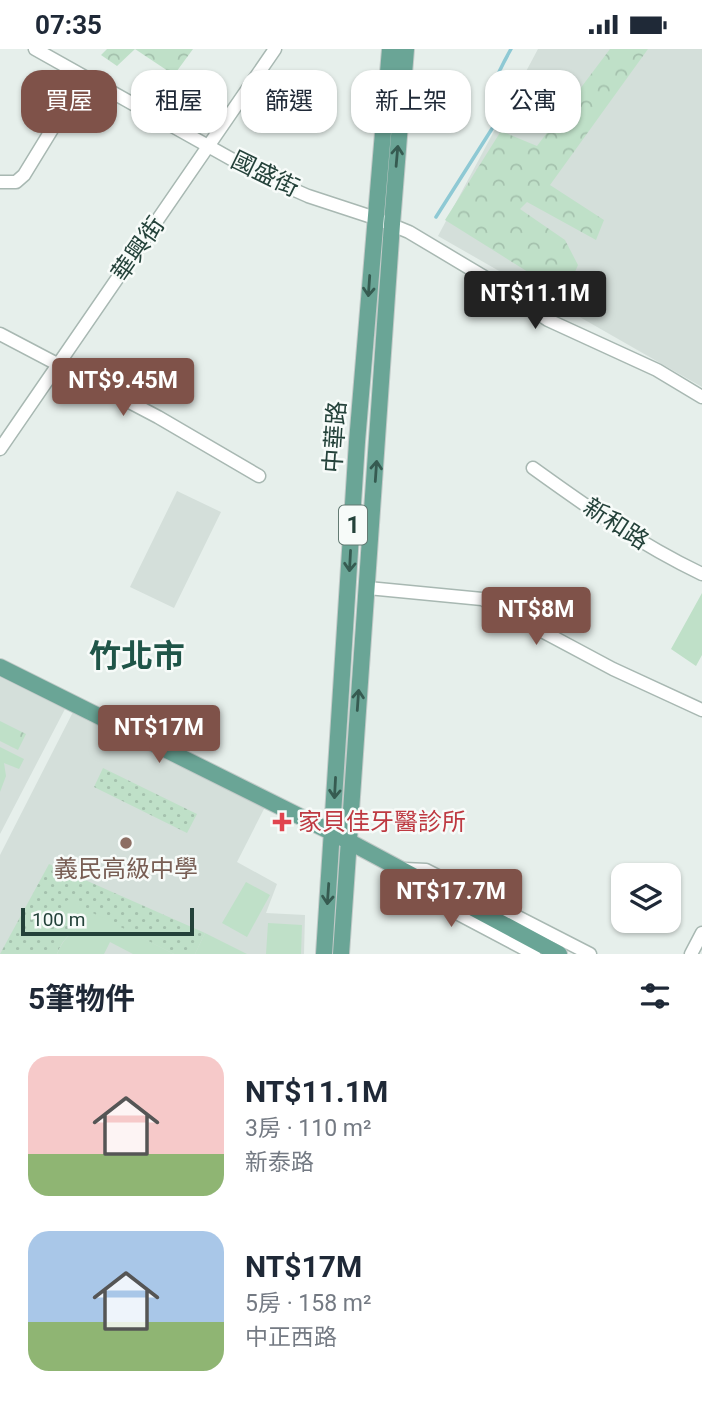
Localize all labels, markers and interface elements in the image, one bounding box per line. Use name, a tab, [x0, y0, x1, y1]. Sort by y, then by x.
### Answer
text: 07:35	[35, 10, 102, 40]
chip: 買屋	[21, 70, 117, 133]
chip: 租屋	[131, 70, 227, 133]
chip: 篩選	[241, 70, 337, 133]
chip: 新上架	[351, 70, 471, 133]
chip: 公寓	[485, 70, 581, 133]
one-way arrow	[391, 145, 404, 168]
street label: 國盛街	[227, 146, 303, 202]
street label: 華興街	[106, 211, 170, 287]
pin: NT$11.1M	[463, 271, 607, 331]
one-way arrow	[363, 274, 376, 297]
text: NT$11.1M	[480, 280, 590, 307]
pin: NT$9.45M	[51, 359, 195, 418]
text: NT$9.45M	[68, 367, 178, 394]
street label: 中華路	[319, 400, 351, 474]
one-way arrow	[370, 460, 383, 483]
street label: 新和路	[578, 493, 654, 555]
road number: 1	[339, 505, 367, 545]
one-way arrow	[344, 550, 357, 573]
pin: NT$8M	[487, 587, 585, 647]
text: NT$8M	[498, 596, 574, 623]
district label: 竹北市	[89, 637, 185, 675]
one-way arrow	[351, 689, 364, 712]
pin: NT$17M	[102, 705, 216, 765]
text: NT$17M	[114, 714, 204, 741]
one-way arrow	[328, 777, 341, 799]
place label: 家貝佳牙醫診所	[298, 808, 466, 836]
marker: 家貝佳牙醫診所	[272, 812, 292, 832]
marker: 義民高級中學	[118, 835, 134, 851]
place label: 義民高級中學	[54, 855, 198, 883]
map controls	[611, 863, 681, 933]
button: layers	[611, 863, 681, 933]
pin: NT$17.7M	[379, 869, 523, 929]
text: NT$17.7M	[396, 878, 506, 905]
one-way arrow	[321, 882, 334, 904]
scale bar	[21, 905, 194, 937]
text: 100 m	[32, 908, 85, 931]
icon: filters	[636, 977, 674, 1015]
text: 5筆物件	[28, 981, 135, 1016]
text: NT$11.1M	[245, 1074, 388, 1109]
icon: home	[84, 1084, 168, 1168]
text: 3房 · 110 m²	[245, 1115, 371, 1142]
text: 新泰路	[245, 1149, 314, 1176]
text: NT$17M	[245, 1249, 362, 1284]
icon: home	[84, 1259, 168, 1343]
text: 5房 · 158 m²	[245, 1290, 371, 1317]
text: 中正西路	[245, 1324, 337, 1351]

